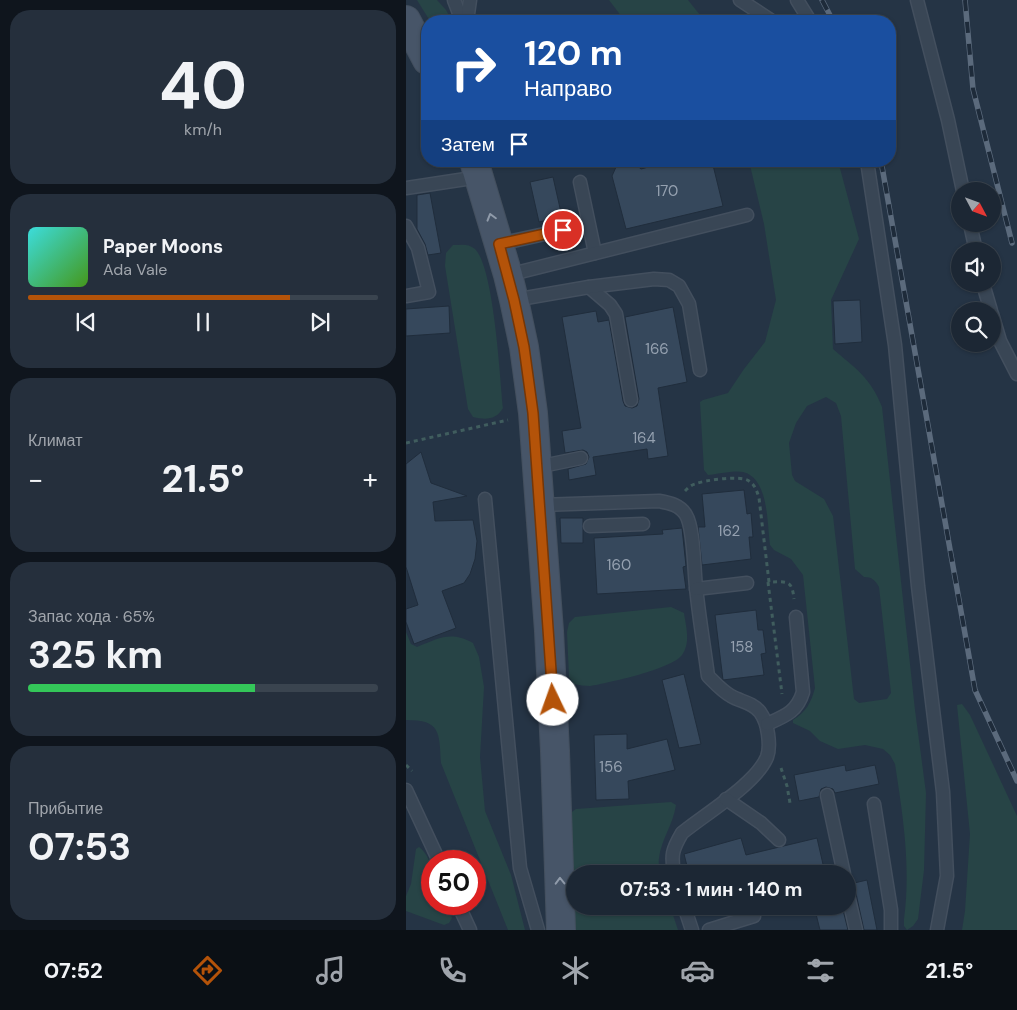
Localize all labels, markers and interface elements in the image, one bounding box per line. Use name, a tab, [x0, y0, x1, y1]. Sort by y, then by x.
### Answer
text: 120 m	[524, 30, 623, 76]
icon: right	[441, 35, 506, 100]
text: 40	[159, 44, 247, 128]
text: Направо	[524, 74, 612, 103]
text: km/h	[184, 119, 222, 140]
icon: arrive	[505, 130, 533, 158]
text: Затем	[441, 132, 495, 157]
house number: 170	[656, 181, 678, 201]
north arrow	[951, 182, 1001, 232]
map controls	[951, 182, 1001, 352]
pin	[542, 209, 584, 251]
one-way arrow	[487, 213, 497, 222]
icon: arrive	[549, 216, 577, 244]
text: Paper Moons	[103, 234, 223, 259]
button: sound	[951, 242, 1001, 292]
text: Ada Vale	[103, 259, 167, 280]
button: search	[951, 302, 1001, 352]
icon: previous	[72, 308, 100, 336]
icon: pause	[189, 308, 217, 336]
icon: next	[306, 308, 334, 336]
house number: 166	[645, 339, 669, 359]
house number: 164	[632, 428, 656, 448]
text: Климат	[28, 430, 82, 451]
text: 21.5°	[162, 454, 244, 504]
text: −	[28, 461, 43, 498]
text: +	[363, 461, 378, 498]
house number: 162	[718, 521, 740, 541]
house number: 160	[607, 555, 631, 575]
text: Запас хода · 65%	[28, 606, 155, 627]
text: 325 km	[28, 630, 163, 680]
house number: 158	[731, 637, 753, 657]
position arrow	[526, 673, 578, 725]
house number: 156	[599, 757, 623, 777]
text: Прибытие	[28, 798, 103, 819]
text: 07:53	[28, 822, 131, 872]
speed limit sign: 50	[421, 850, 486, 915]
one-way arrow	[555, 877, 565, 885]
text: 07:53 · 1 мин · 140 m	[620, 877, 802, 902]
icon: directions	[190, 953, 225, 988]
icon: music	[313, 953, 348, 988]
icon: phone	[435, 953, 470, 988]
icon: climate	[558, 953, 593, 988]
icon: car	[680, 953, 715, 988]
icon: filters	[803, 953, 838, 988]
text: 07:52	[44, 956, 103, 985]
text: 21.5°	[925, 956, 973, 985]

